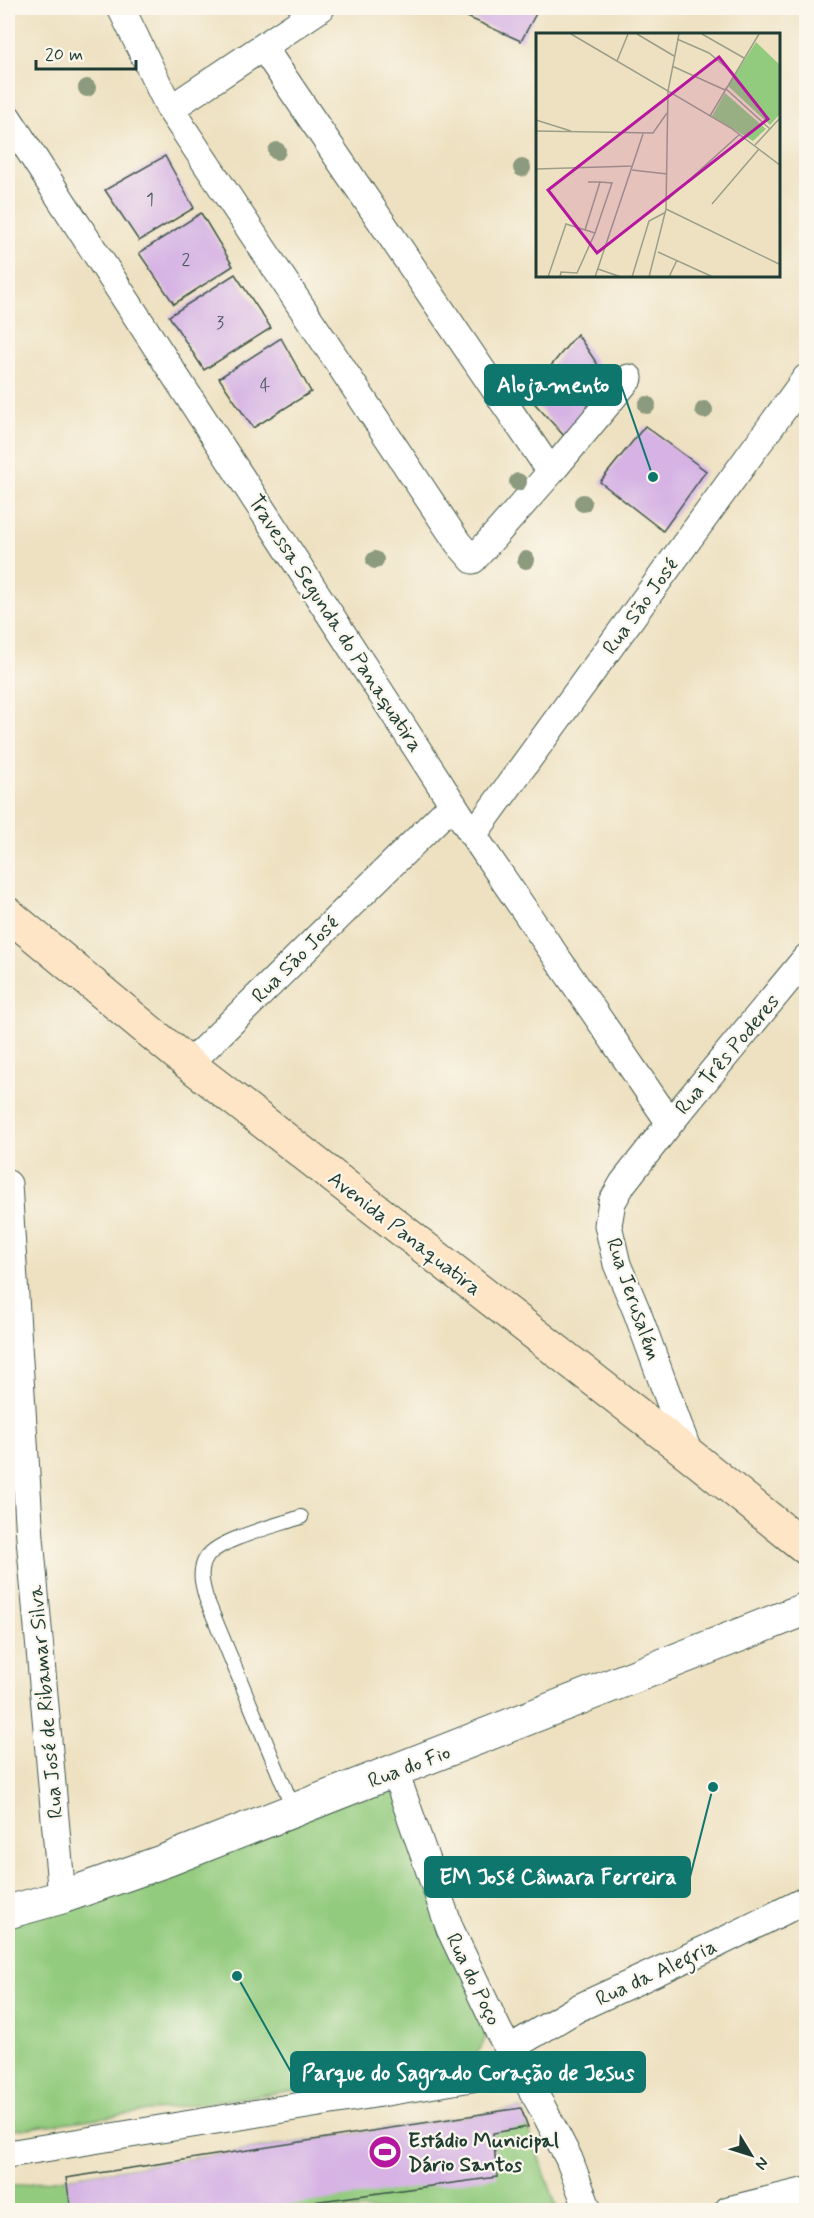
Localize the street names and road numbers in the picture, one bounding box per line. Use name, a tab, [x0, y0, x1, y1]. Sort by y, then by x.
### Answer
street label: Travessa Segunda do Panaquatira	[241, 489, 429, 758]
street label: Rua São José	[596, 553, 685, 661]
street label: Rua São José	[246, 910, 346, 1010]
street label: Rua Três Poderes	[669, 988, 787, 1121]
street label: Avenida Panaquatira	[322, 1165, 487, 1303]
street label: Rua Jerusalém	[599, 1234, 667, 1364]
street label: Rua José de Ribamar Silva	[22, 1584, 70, 1820]
street label: Rua do Fio	[364, 1738, 455, 1795]
street label: Rua do Poço	[439, 1929, 508, 2030]
street label: Rua da Alegria	[591, 1933, 722, 2015]

